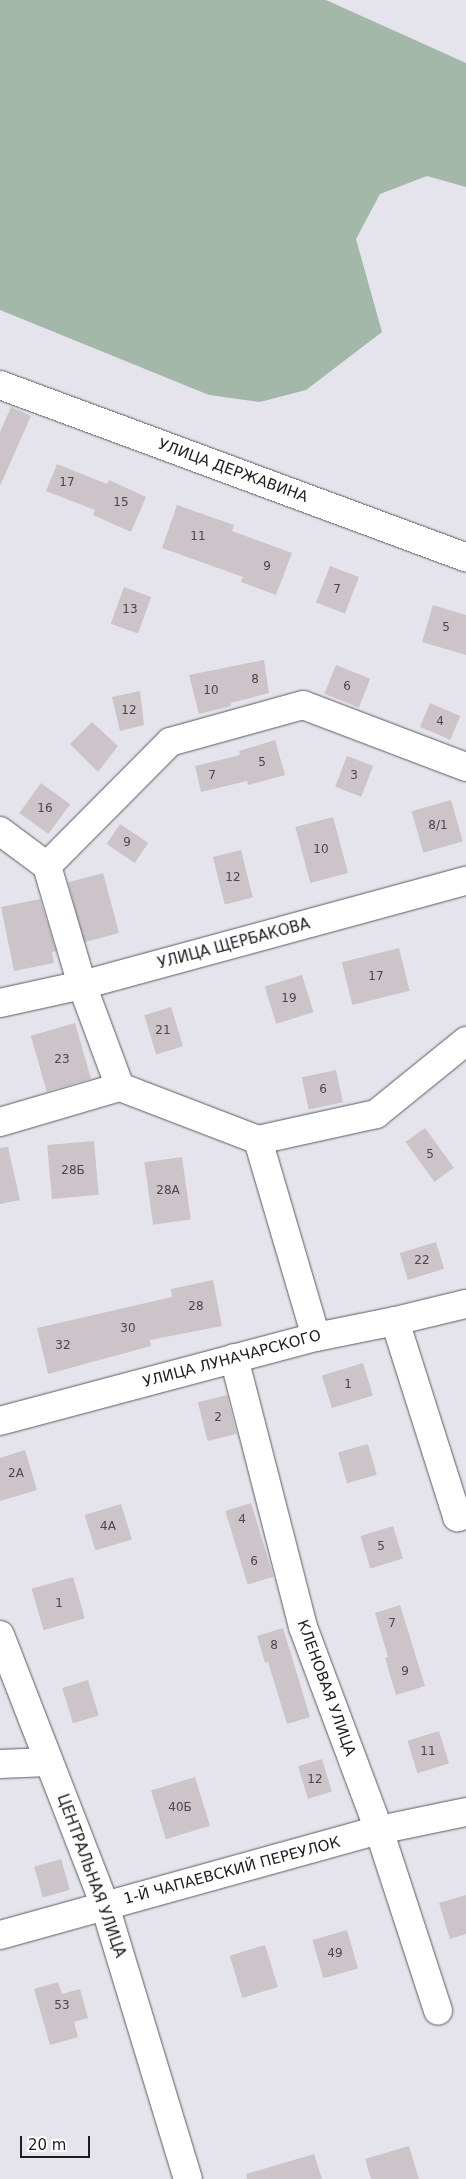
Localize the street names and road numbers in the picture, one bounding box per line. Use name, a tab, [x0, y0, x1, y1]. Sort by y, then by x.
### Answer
street label: УЛИЦА ДЕРЖАВИНА	[156, 436, 310, 506]
street label: УЛИЦА ЩЕРБАКОВА	[156, 915, 312, 973]
street label: УЛИЦА ЛУНАЧАРСКОГО	[141, 1327, 323, 1391]
street label: КЛЕНОВАЯ УЛИЦА	[293, 1617, 359, 1759]
street label: ЦЕНТРАЛЬНАЯ УЛИЦА	[53, 1792, 129, 1960]
street label: 1-Й ЧАПАЕВСКИЙ ПЕРЕУЛОК	[122, 1833, 342, 1909]

